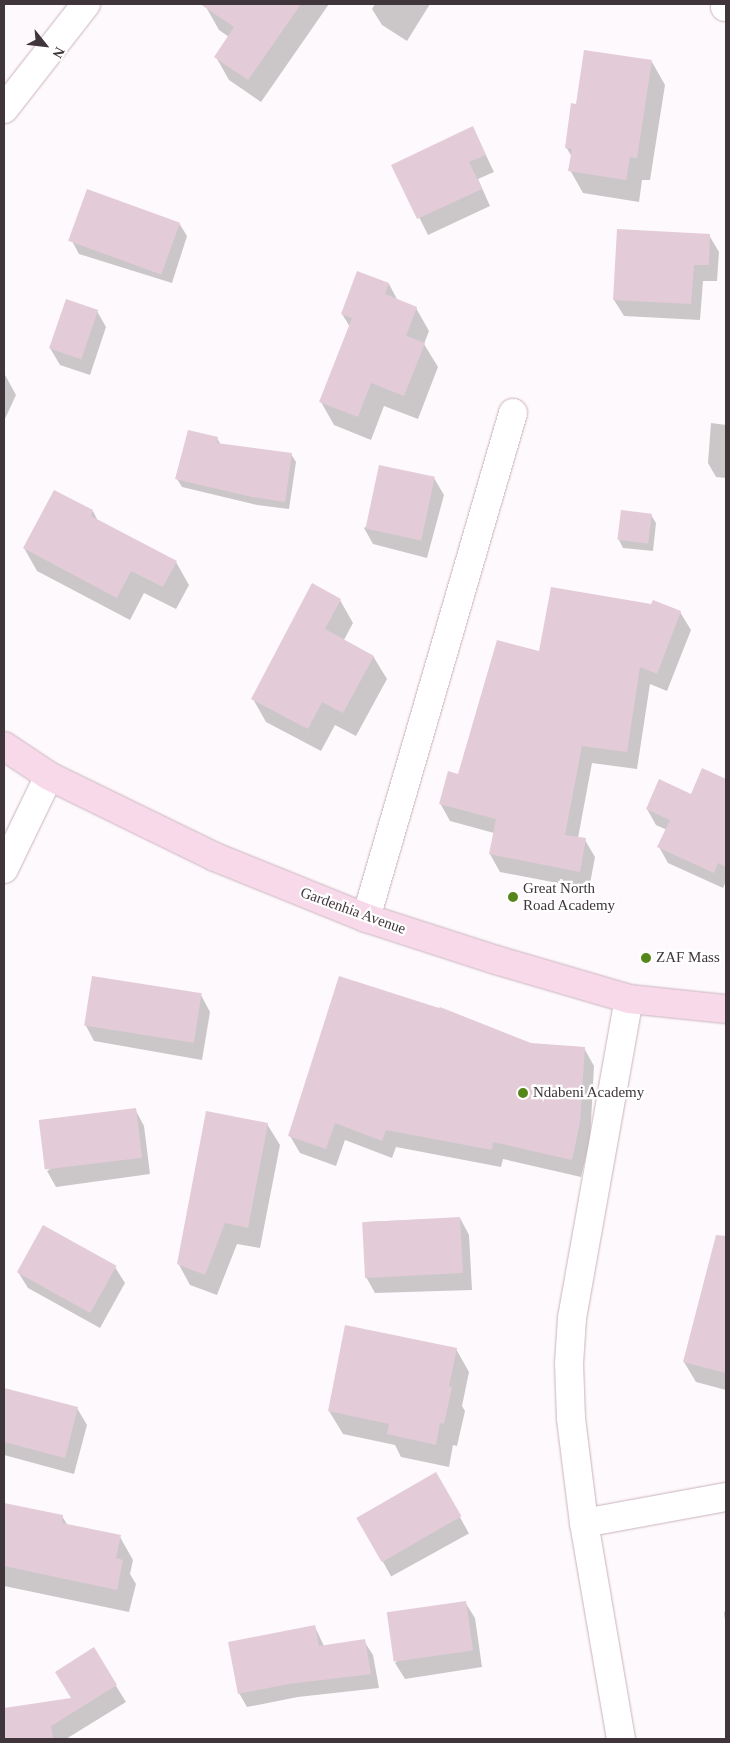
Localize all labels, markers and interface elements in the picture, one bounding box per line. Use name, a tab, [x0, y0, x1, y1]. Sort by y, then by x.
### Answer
north arrow	[20, 20, 70, 70]
text: N	[50, 44, 68, 61]
place label: Great North Road Academy	[523, 879, 616, 914]
street label: Gardenhia Avenue	[297, 883, 409, 939]
marker: Great North Road Academy	[507, 891, 519, 903]
place label: ZAF Mass	[656, 949, 720, 967]
marker: ZAF Mass	[640, 952, 652, 964]
place label: Ndabeni Academy	[533, 1084, 645, 1102]
marker: Ndabeni Academy	[517, 1087, 529, 1099]

